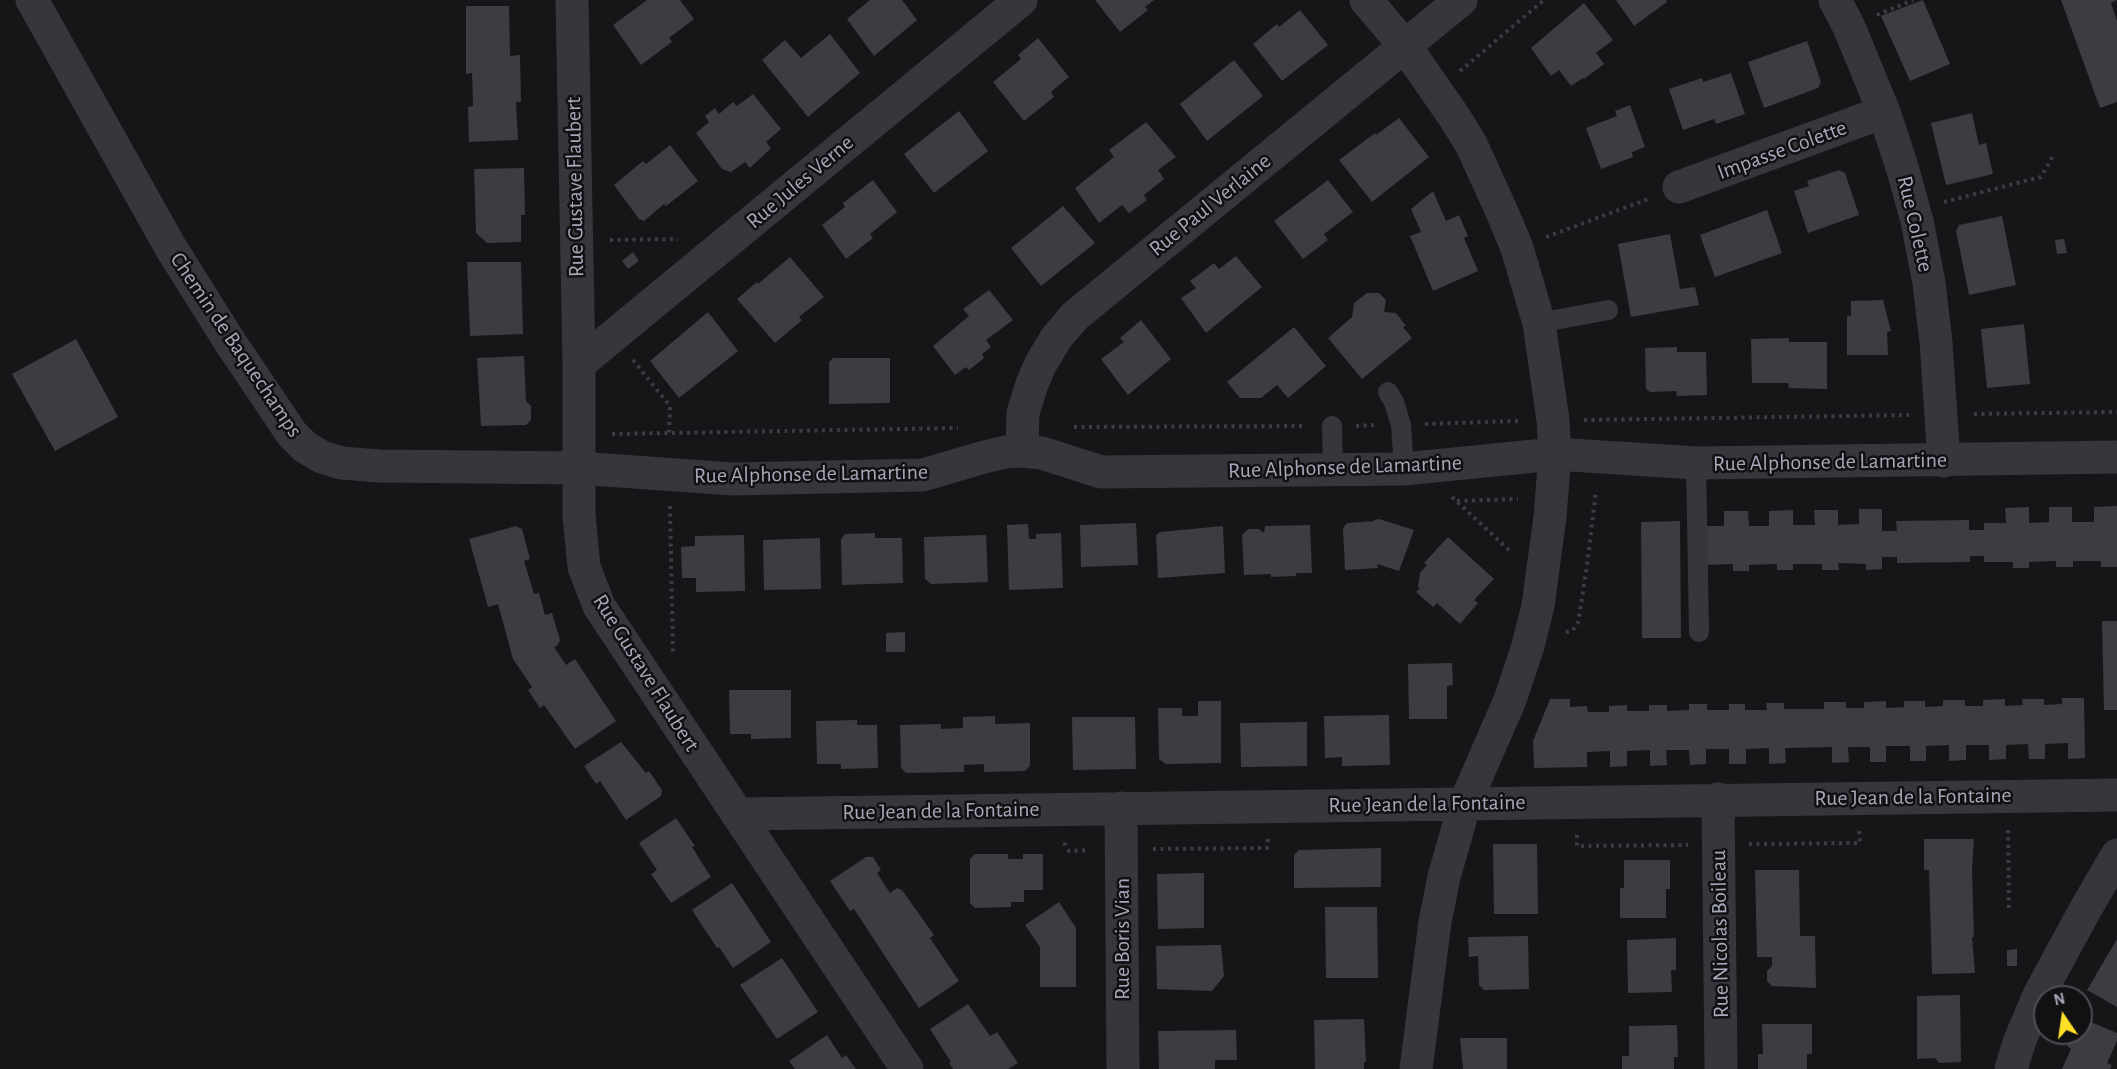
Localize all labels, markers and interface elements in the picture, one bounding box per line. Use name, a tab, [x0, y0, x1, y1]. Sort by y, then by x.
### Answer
street label: Rue Gustave Flaubert	[560, 97, 590, 277]
street label: Impasse Colette	[1714, 114, 1850, 186]
street label: Rue Jules Verne	[741, 129, 859, 235]
street label: Rue Paul Verlaine	[1144, 148, 1276, 262]
street label: Rue Colette	[1891, 173, 1939, 275]
street label: Chemin de Baquechamps	[164, 248, 308, 442]
street label: Rue Alphonse de Lamartine	[1713, 447, 1947, 477]
street label: Rue Alphonse de Lamartine	[1228, 450, 1462, 484]
street label: Rue Alphonse de Lamartine	[694, 459, 928, 489]
street label: Rue Gustave Flaubert	[587, 589, 705, 757]
street label: Rue Jean de la Fontaine	[1814, 782, 2012, 812]
street label: Rue Jean de la Fontaine	[1328, 789, 1526, 819]
street label: Rue Jean de la Fontaine	[842, 796, 1040, 826]
street label: Rue Nicolas Boileau	[1705, 850, 1735, 1018]
street label: Rue Boris Vian	[1109, 878, 1135, 1000]
north arrow	[2033, 985, 2093, 1045]
text: N	[2052, 990, 2067, 1008]

